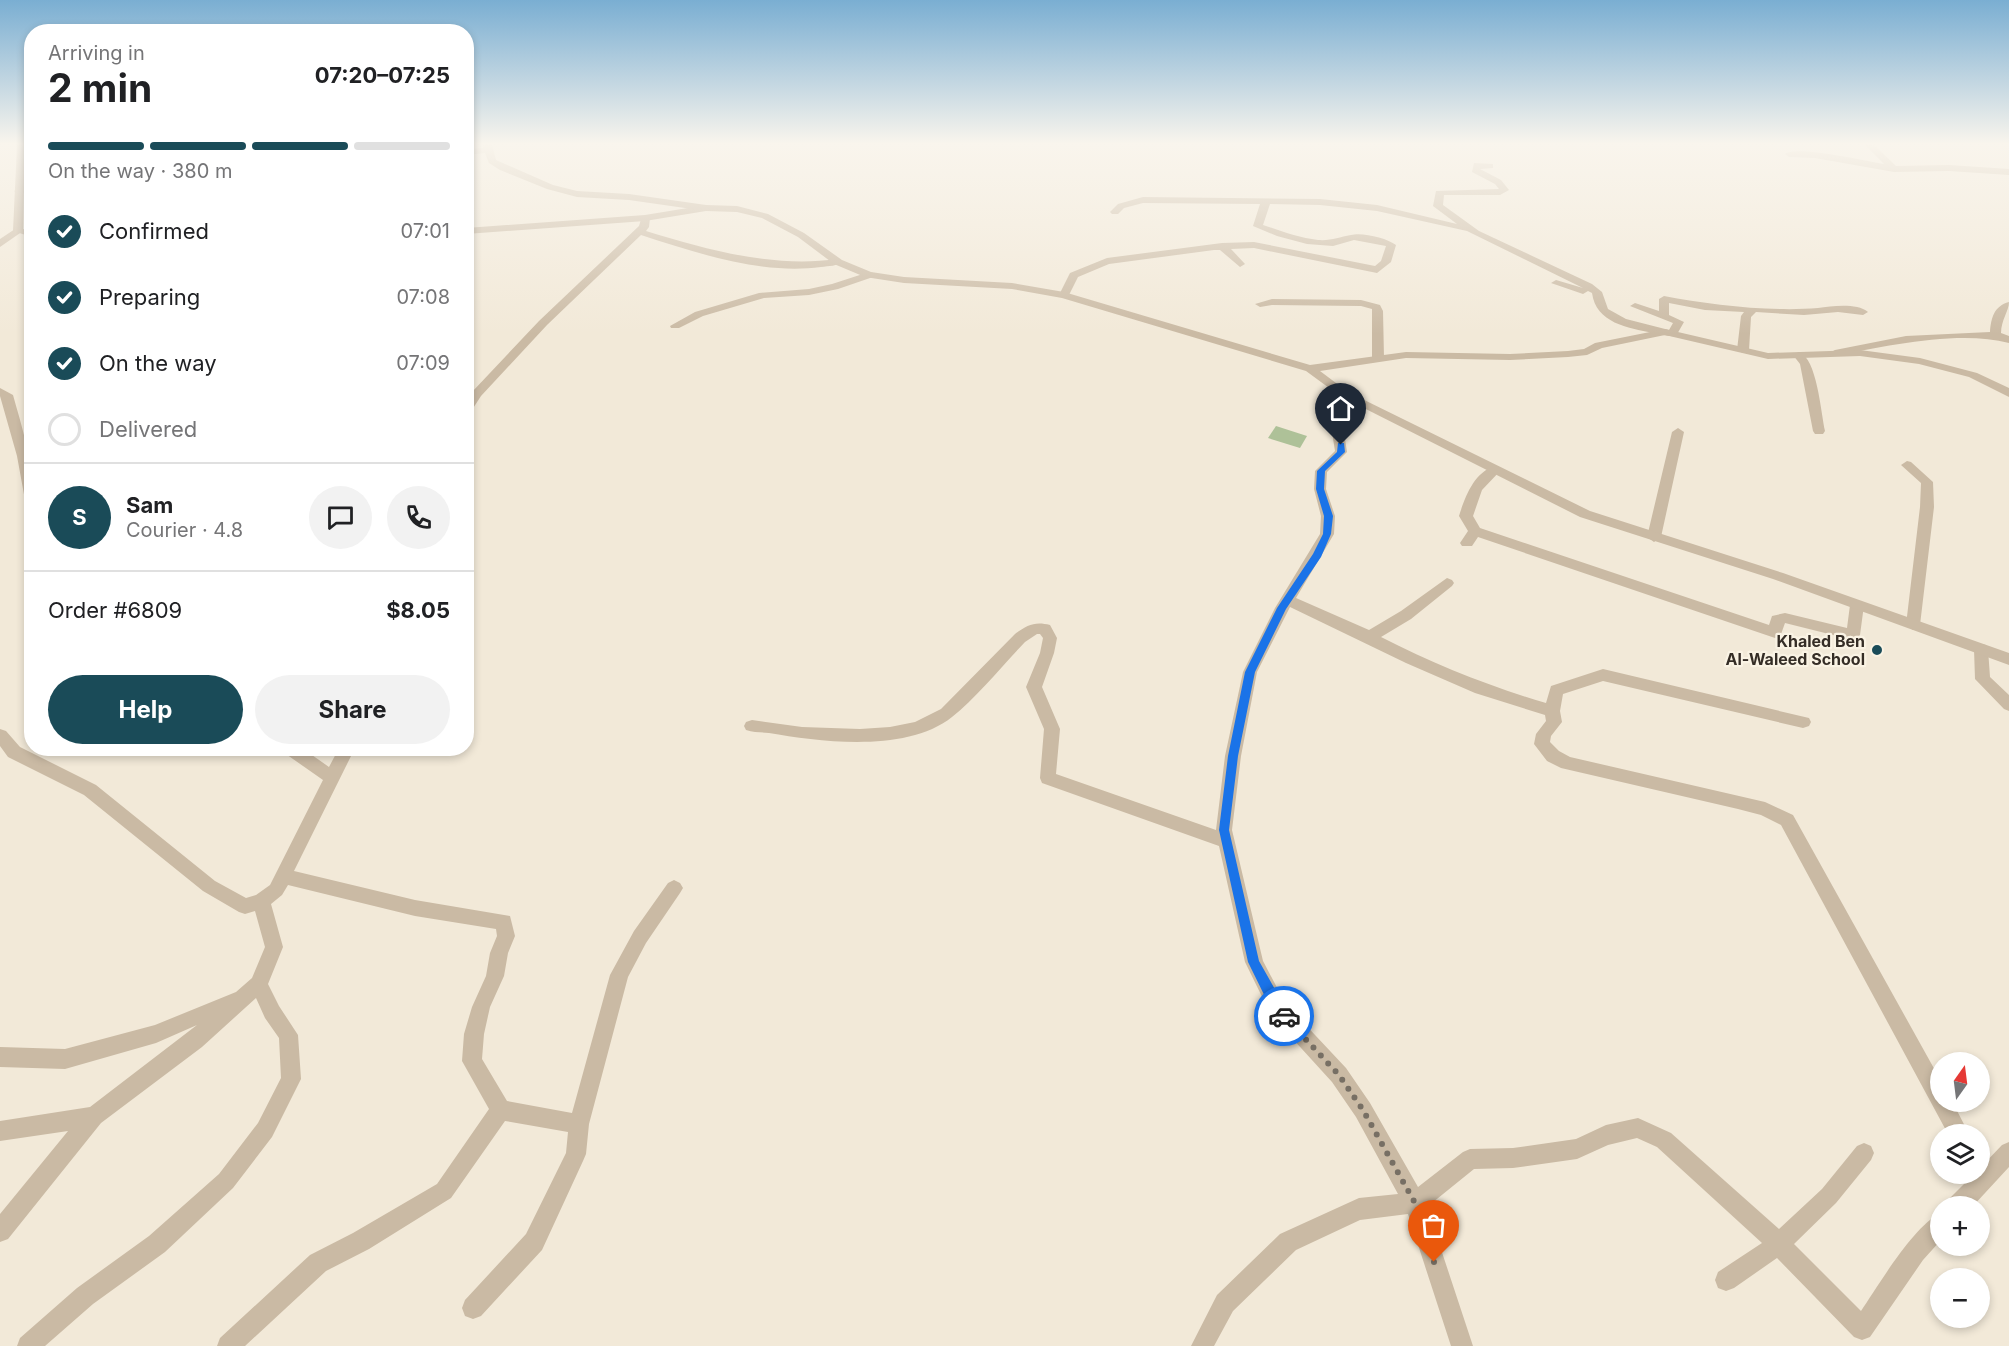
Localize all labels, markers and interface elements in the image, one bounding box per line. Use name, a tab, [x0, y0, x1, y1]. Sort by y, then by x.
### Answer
text: Arriving in	[48, 41, 145, 65]
text: 07:20–07:25	[315, 62, 450, 88]
text: 2 min	[48, 64, 152, 111]
text: On the way · 380 m	[48, 159, 232, 183]
icon: check	[48, 215, 81, 248]
text: Confirmed	[99, 218, 209, 244]
text: 07:01	[401, 219, 450, 243]
icon: check	[48, 281, 81, 314]
text: Preparing	[99, 284, 200, 310]
text: 07:08	[396, 285, 450, 309]
icon: check	[48, 347, 81, 380]
text: On the way	[99, 350, 217, 376]
text: 07:09	[396, 351, 450, 375]
pin	[1315, 383, 1366, 445]
icon: home	[1324, 392, 1357, 425]
text: Delivered	[99, 416, 197, 442]
button: chat	[309, 486, 372, 549]
button: phone	[387, 486, 450, 549]
text: Sam	[126, 492, 173, 518]
text: S	[72, 504, 87, 530]
text: Courier · 4.8	[126, 518, 243, 542]
text: Order #6809	[48, 597, 182, 623]
text: $8.05	[386, 597, 450, 623]
place label: Khaled Ben Al-Waleed School	[1726, 631, 1865, 669]
marker: Khaled Ben Al-Waleed School	[1870, 643, 1884, 657]
button: Help	[48, 675, 243, 744]
button: Share	[255, 675, 450, 744]
courier	[1254, 986, 1314, 1046]
icon: car	[1268, 1000, 1301, 1033]
north arrow	[1930, 1052, 1990, 1112]
map controls	[1930, 1052, 1990, 1328]
button: layers	[1930, 1124, 1990, 1184]
button: +	[1930, 1196, 1990, 1256]
pin	[1408, 1200, 1459, 1262]
icon: bag	[1417, 1209, 1450, 1242]
button: −	[1930, 1268, 1990, 1328]

